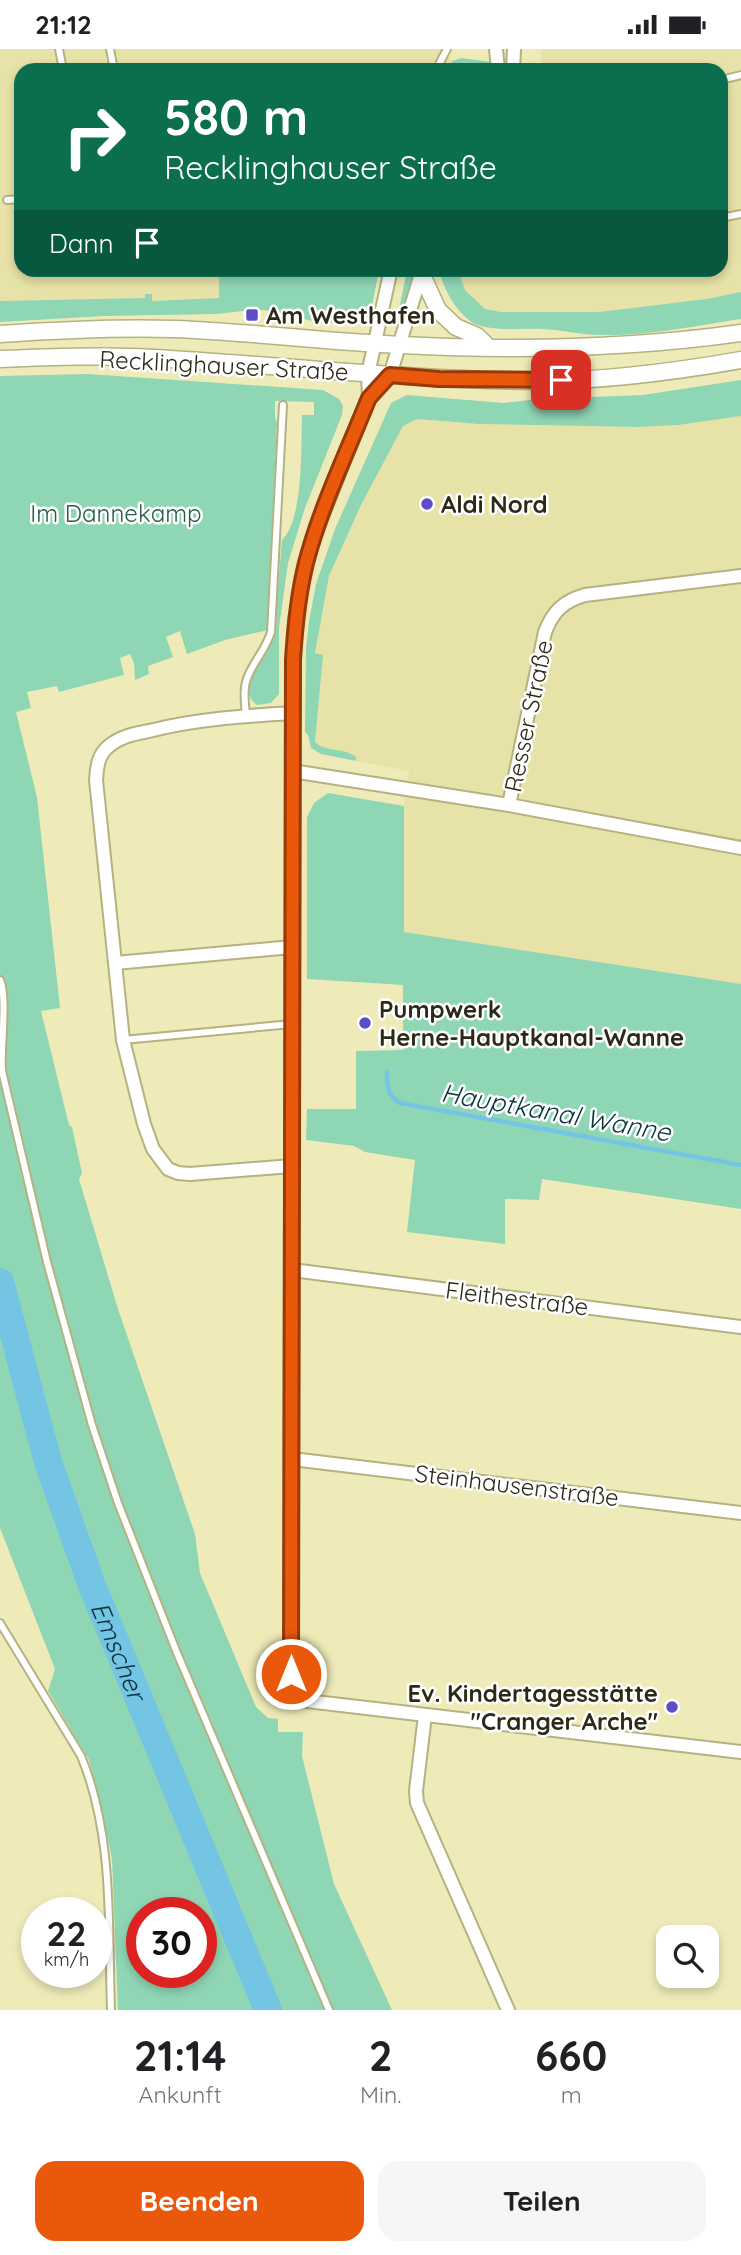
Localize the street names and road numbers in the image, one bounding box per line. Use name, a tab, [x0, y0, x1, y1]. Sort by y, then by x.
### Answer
street label: Recklinghauser Straße	[99, 343, 349, 387]
street label: Resser Straße	[497, 637, 559, 795]
street label: Fleithestraße	[444, 1274, 590, 1322]
street label: Steinhausenstraße	[413, 1458, 621, 1512]

